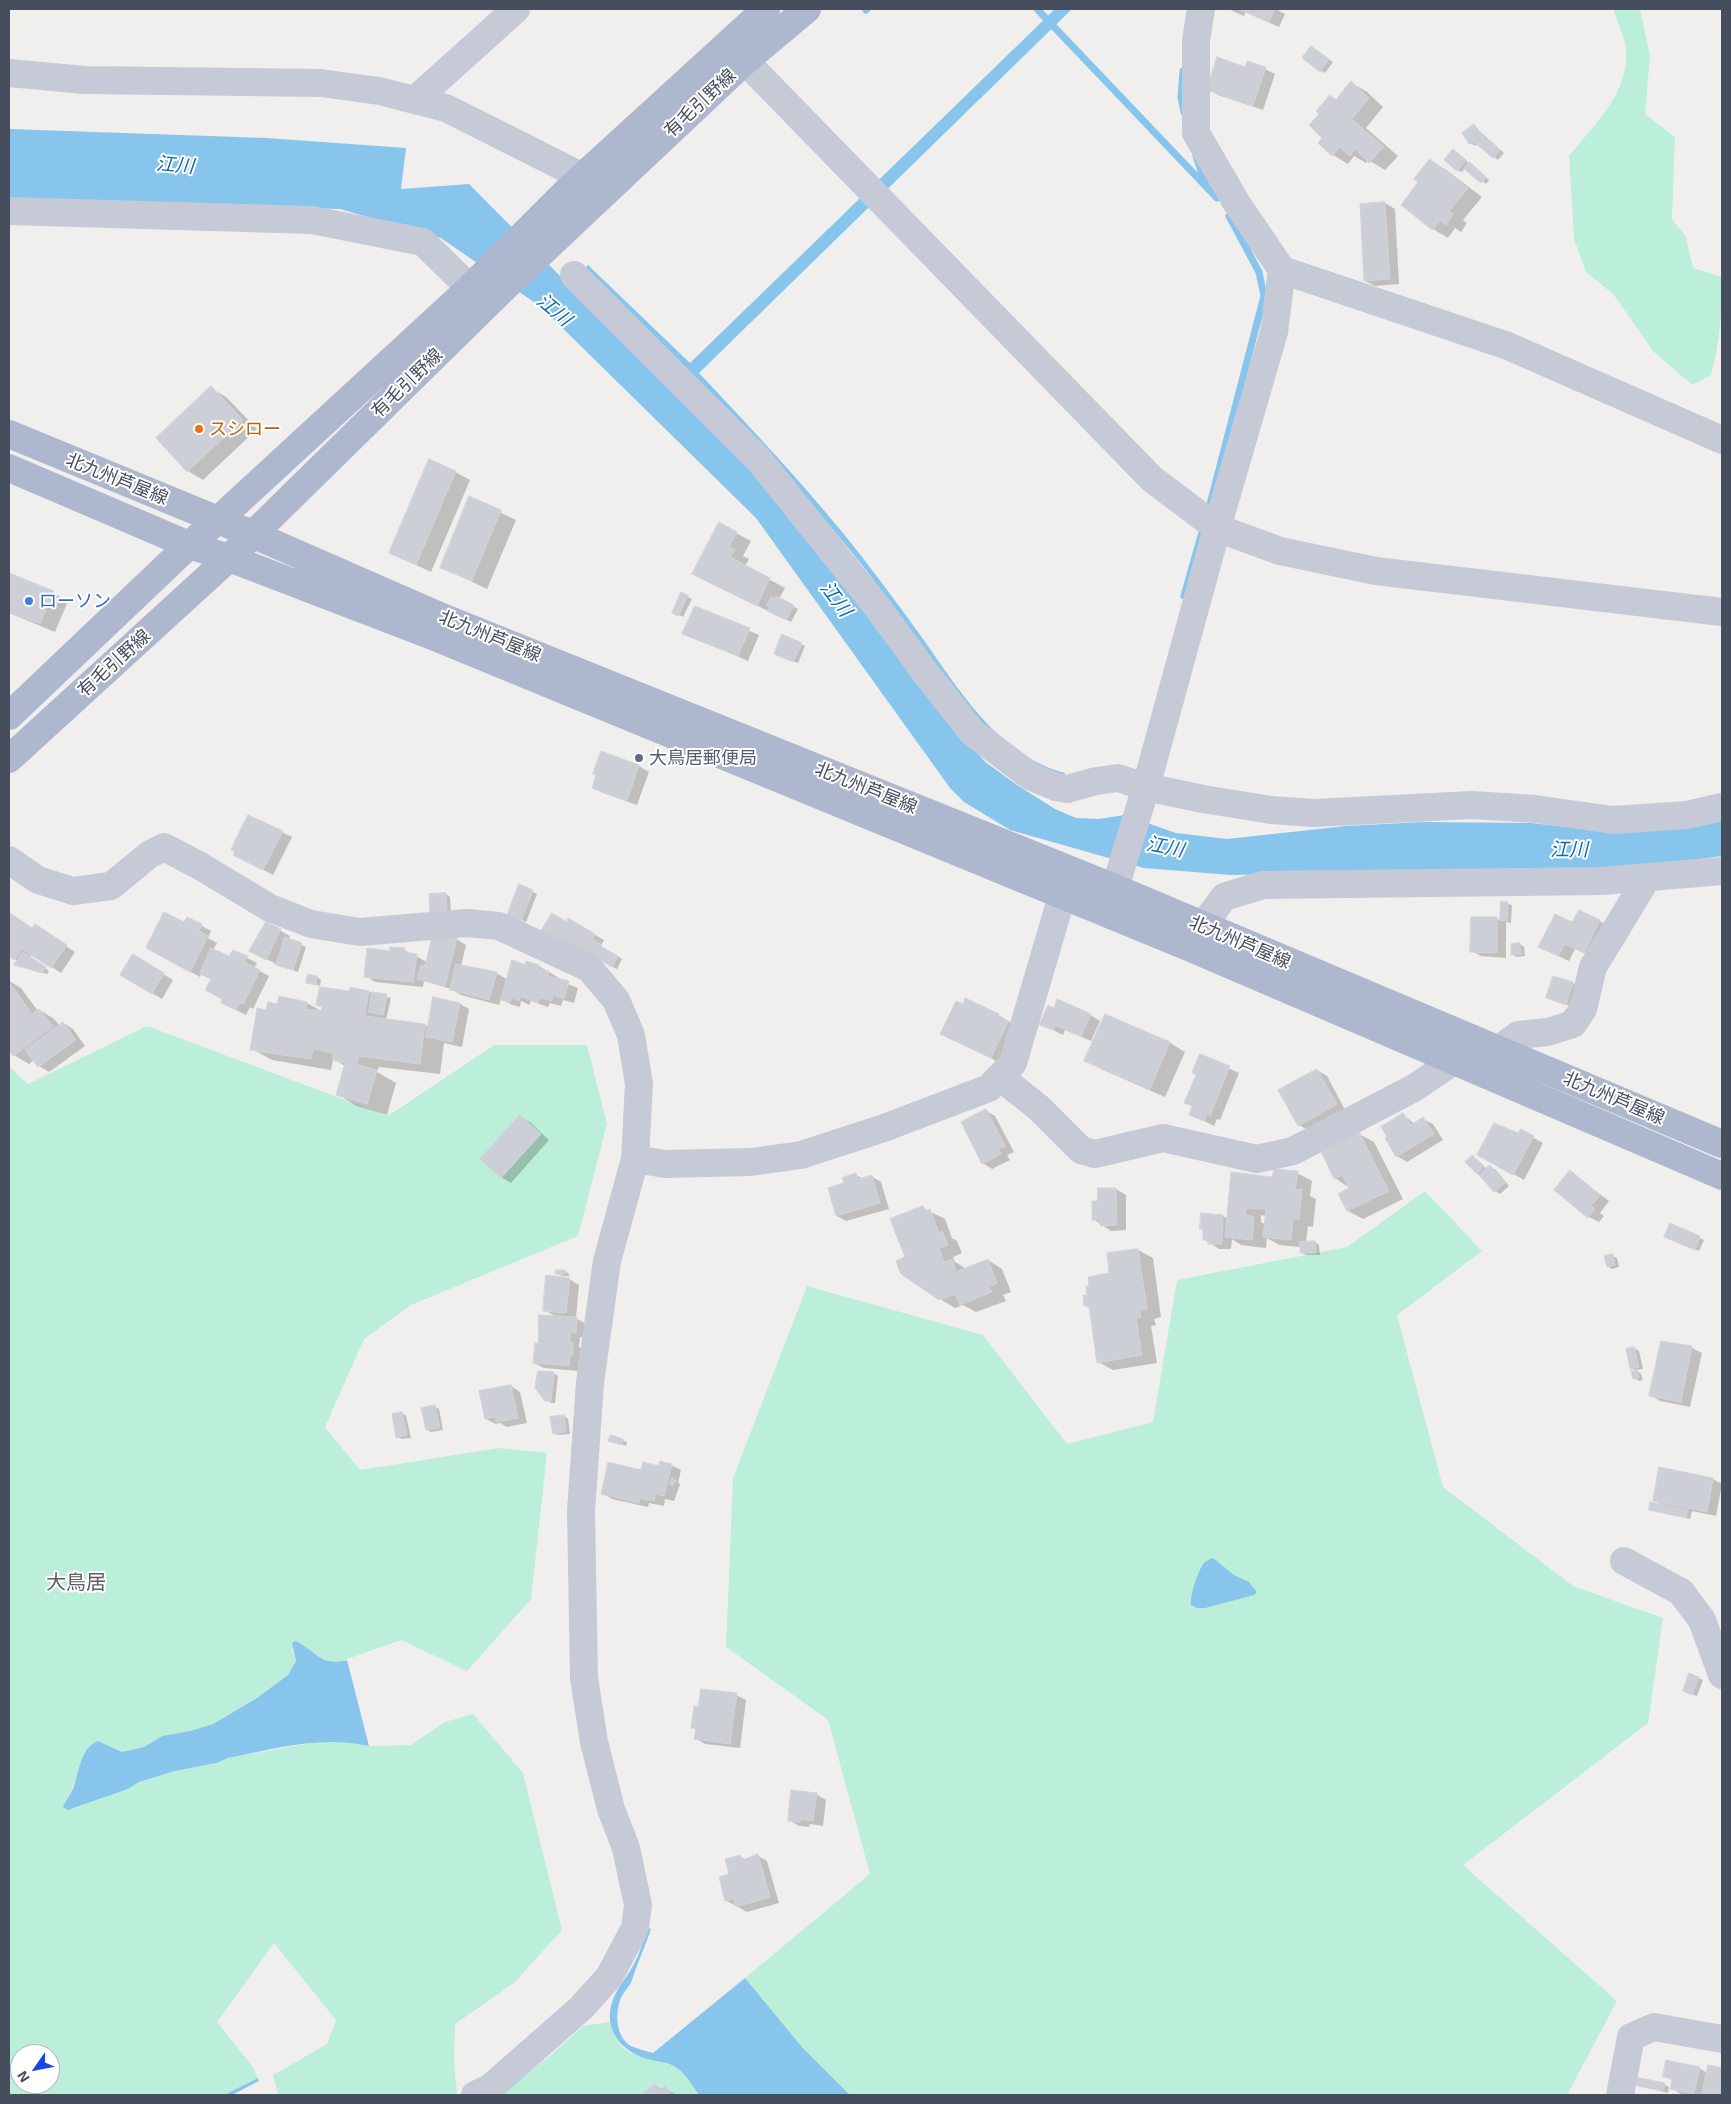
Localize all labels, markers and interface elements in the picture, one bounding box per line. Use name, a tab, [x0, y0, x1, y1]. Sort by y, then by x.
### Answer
street label: 有毛引野線	[660, 64, 740, 142]
water label: 江川	[155, 152, 195, 178]
water label: 江川	[532, 289, 576, 331]
street label: 有毛引野線	[367, 344, 447, 422]
place label: スシロー	[209, 418, 281, 440]
marker: スシロー	[193, 423, 205, 435]
street label: 北九州芦屋線	[63, 449, 171, 509]
water label: 江川	[815, 577, 857, 621]
place label: ローソン	[39, 590, 111, 612]
marker: ローソン	[23, 595, 35, 607]
street label: 北九州芦屋線	[436, 606, 544, 666]
street label: 有毛引野線	[73, 625, 155, 701]
place label: 大鳥居郵便局	[649, 747, 757, 769]
marker: 大鳥居郵便局	[633, 752, 645, 764]
street label: 北九州芦屋線	[812, 758, 920, 818]
water label: 江川	[1144, 832, 1186, 862]
water label: 江川	[1550, 839, 1588, 861]
street label: 北九州芦屋線	[1186, 911, 1294, 973]
street label: 北九州芦屋線	[1560, 1067, 1668, 1129]
district label: 大鳥居	[46, 1570, 106, 1594]
north arrow	[10, 2044, 60, 2094]
text: N	[13, 2068, 33, 2086]

